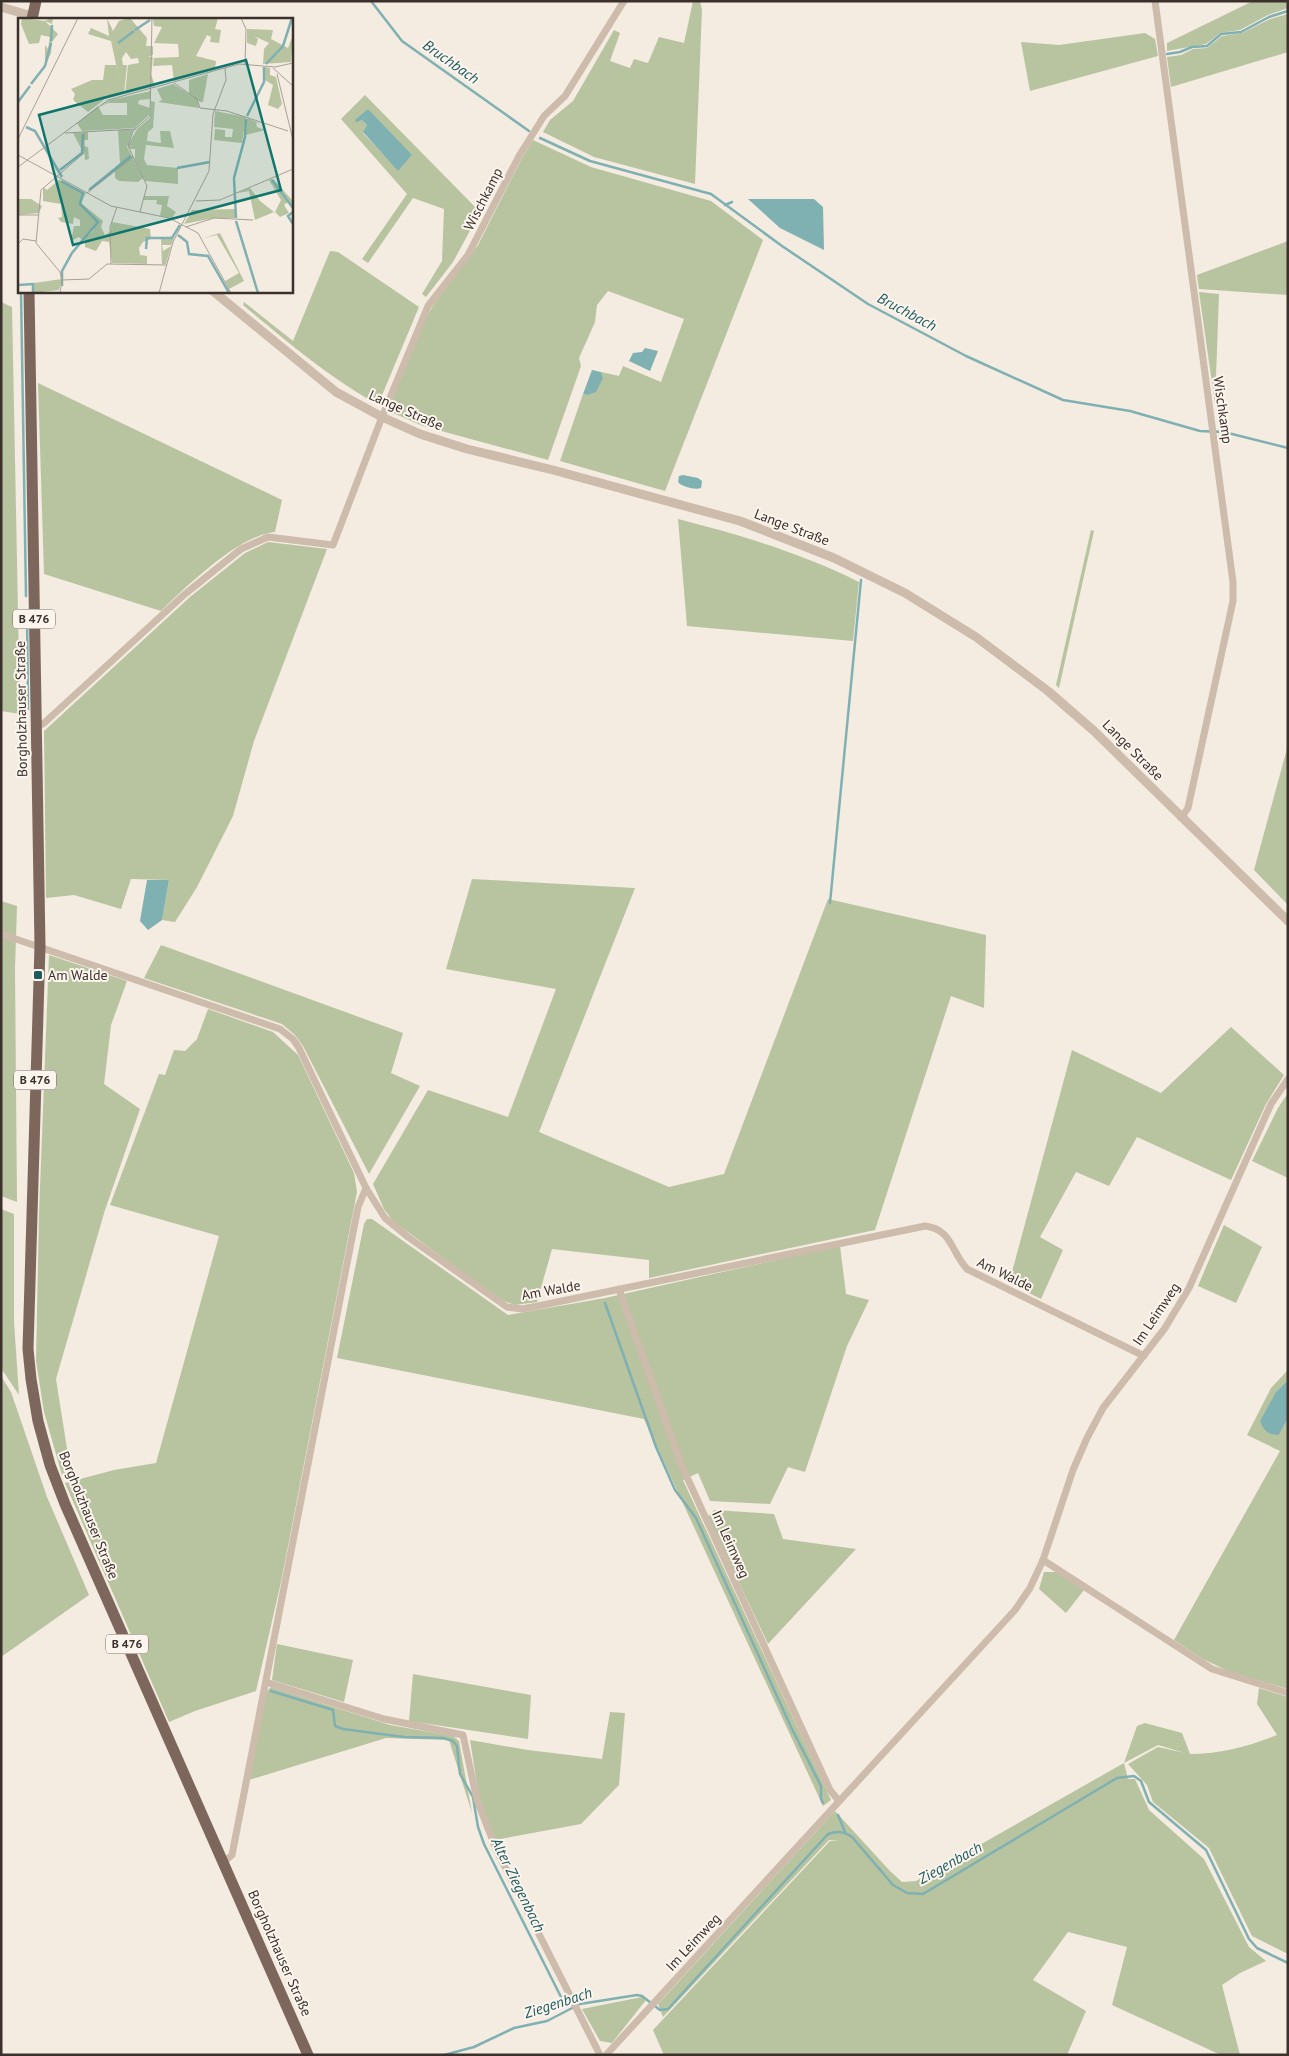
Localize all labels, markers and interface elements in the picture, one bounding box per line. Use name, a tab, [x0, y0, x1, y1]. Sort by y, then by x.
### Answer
inset map	[18, 18, 292, 292]
water label: Bruchbach	[419, 35, 483, 88]
street label: Wischkamp	[460, 165, 506, 233]
water label: Bruchbach	[874, 288, 940, 335]
street label: Wischkamp	[1209, 375, 1237, 445]
street label: Lange Straße	[366, 386, 446, 434]
street label: Lange Straße	[752, 504, 832, 550]
road number: B 476	[13, 610, 55, 628]
street label: Borgholzhauser Straße	[11, 641, 31, 777]
street label: Lange Straße	[1099, 716, 1167, 784]
place label: Am Walde	[48, 966, 108, 984]
marker: Am Walde	[32, 969, 44, 981]
road number: B 476	[14, 1070, 56, 1090]
street label: Am Walde	[974, 1253, 1036, 1295]
street label: Am Walde	[520, 1276, 582, 1304]
street label: Im Leimweg	[1128, 1279, 1184, 1349]
street label: Borgholzhauser Straße	[55, 1448, 123, 1582]
street label: Im Leimweg	[708, 1507, 754, 1581]
road number: B 476	[106, 1635, 148, 1654]
water label: Alter Ziegenbach	[487, 1833, 550, 1935]
water label: Ziegenbach	[914, 1837, 985, 1888]
street label: Borgholzhauser Straße	[244, 1887, 316, 2019]
street label: Im Leimweg	[662, 1909, 724, 1975]
water label: Ziegenbach	[521, 1983, 594, 2023]

